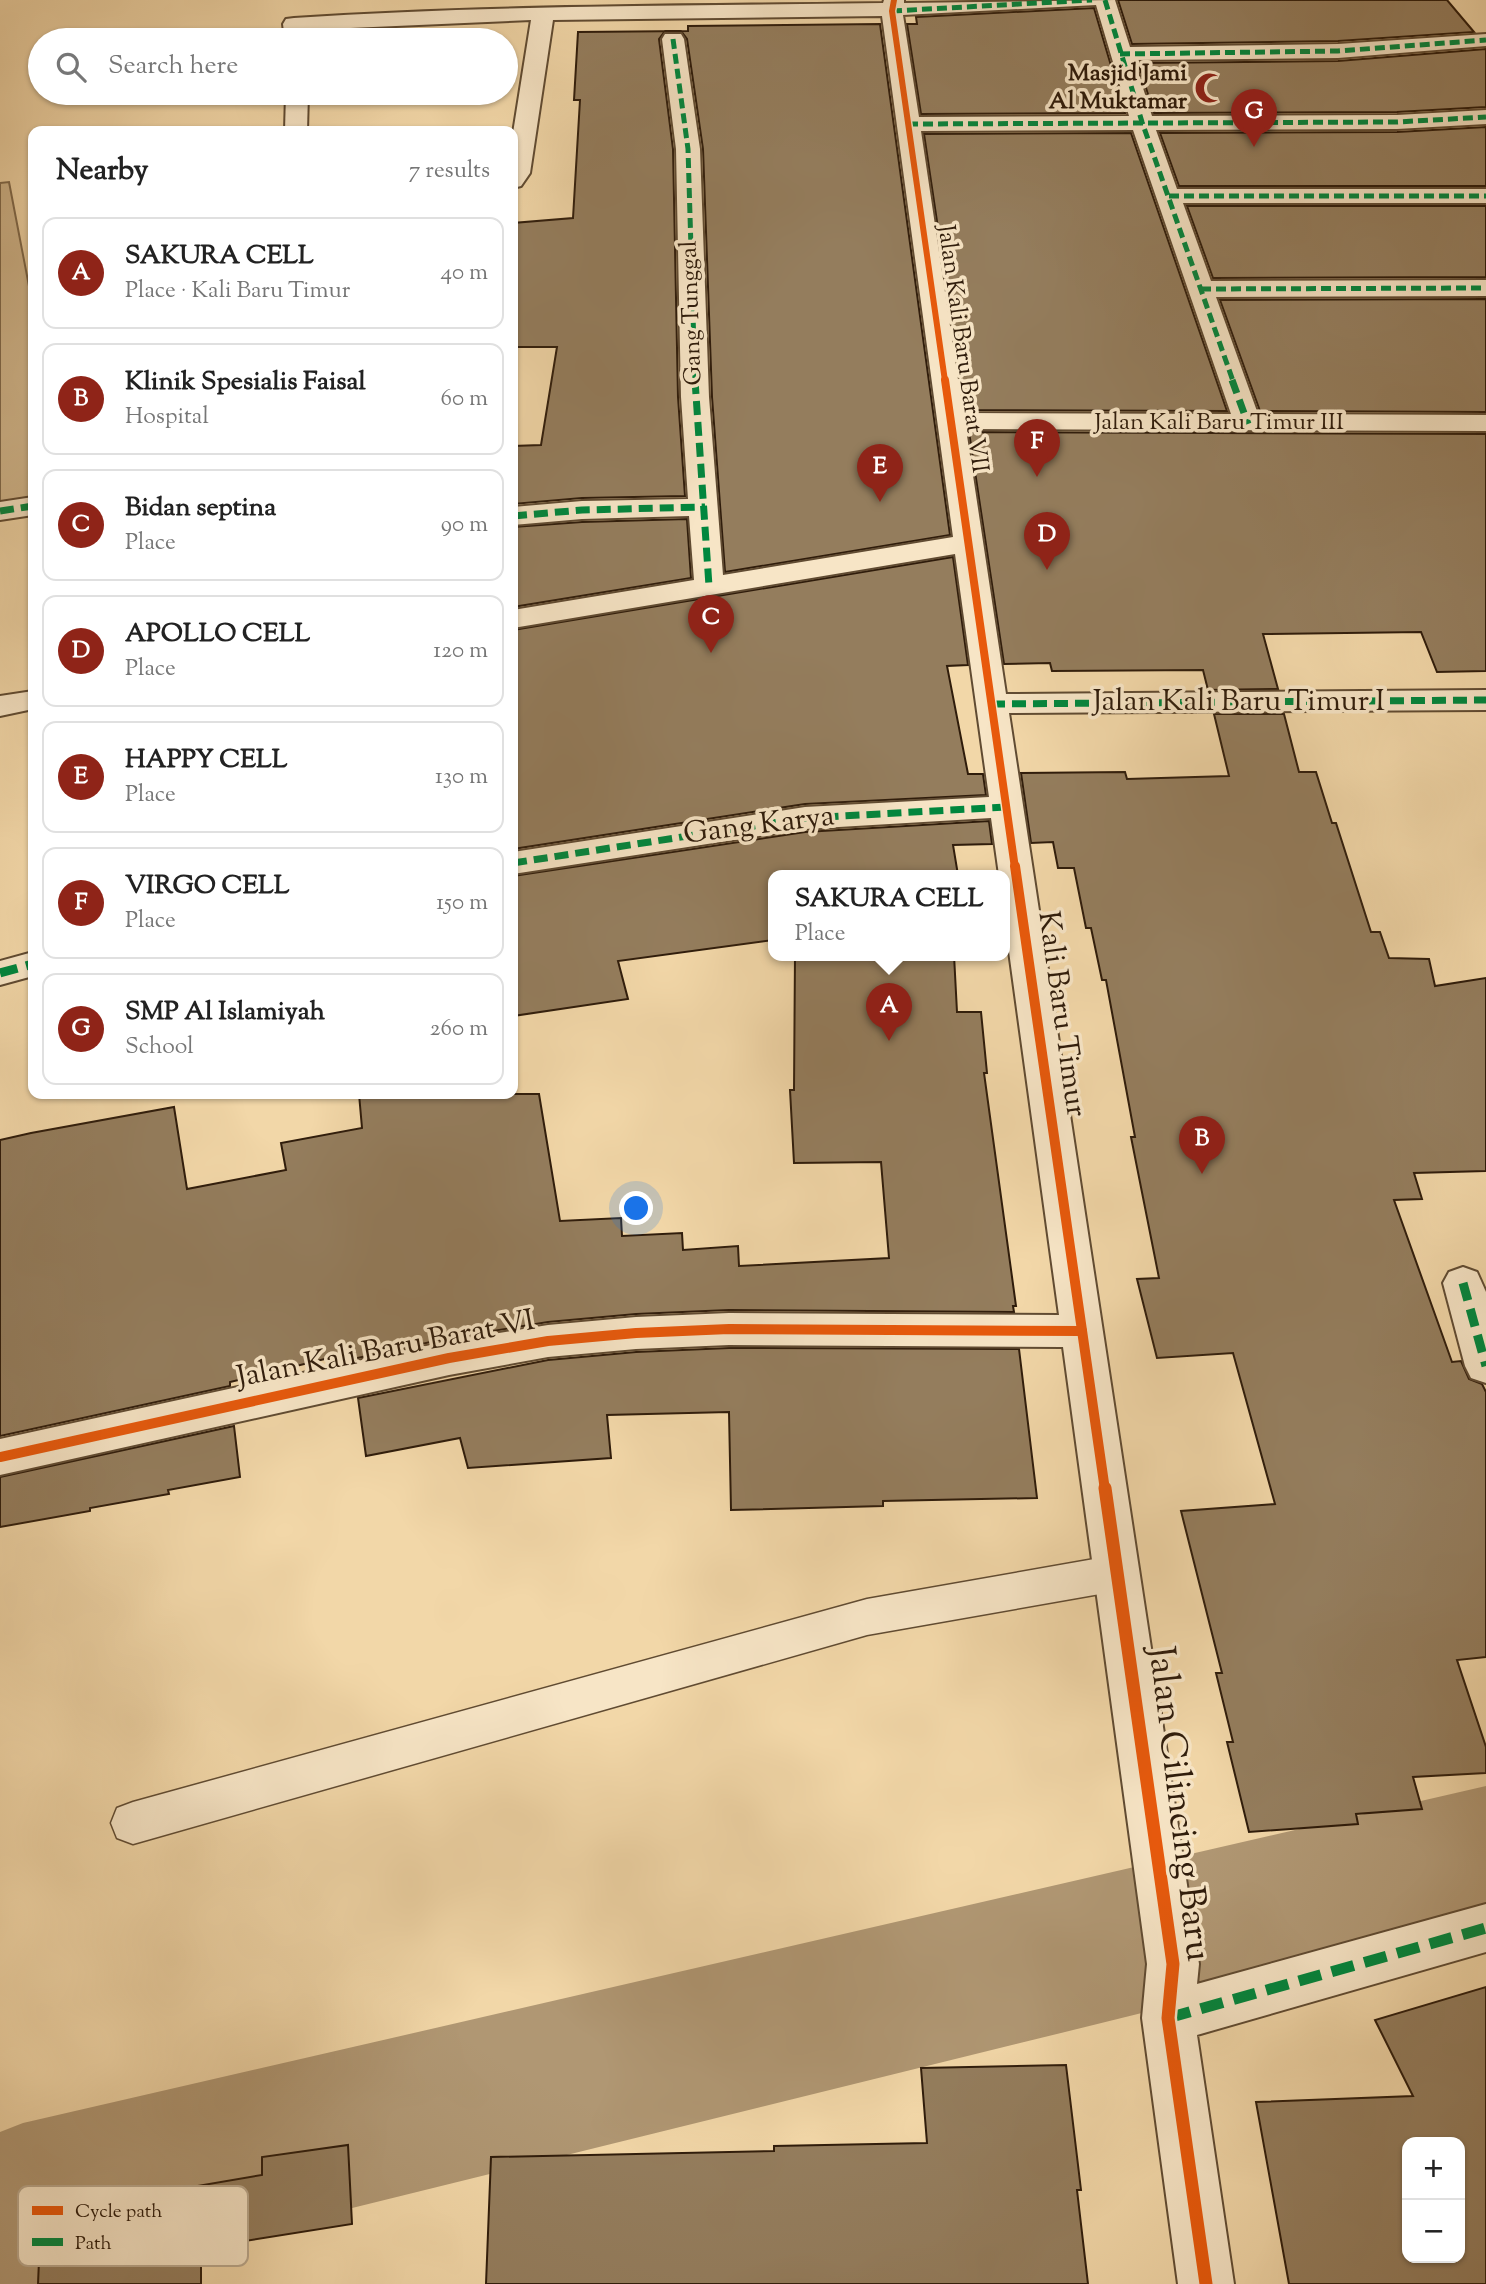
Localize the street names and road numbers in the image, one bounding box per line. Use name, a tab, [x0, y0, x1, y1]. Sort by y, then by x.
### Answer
street label: Jalan Kali Baru Barat VII	[927, 221, 996, 475]
street label: Gang Tunggal	[672, 240, 712, 386]
street label: Jalan Kali Baru Timur III	[1092, 406, 1344, 440]
street label: Jalan Kali Baru Timur I	[1091, 681, 1385, 724]
street label: Gang Karya	[681, 795, 837, 857]
street label: Kali Baru Timur	[1025, 908, 1097, 1120]
street label: Jalan Kali Baru Barat VI	[231, 1300, 539, 1400]
street label: Jalan Cilincing Baru	[1132, 1642, 1224, 1964]

